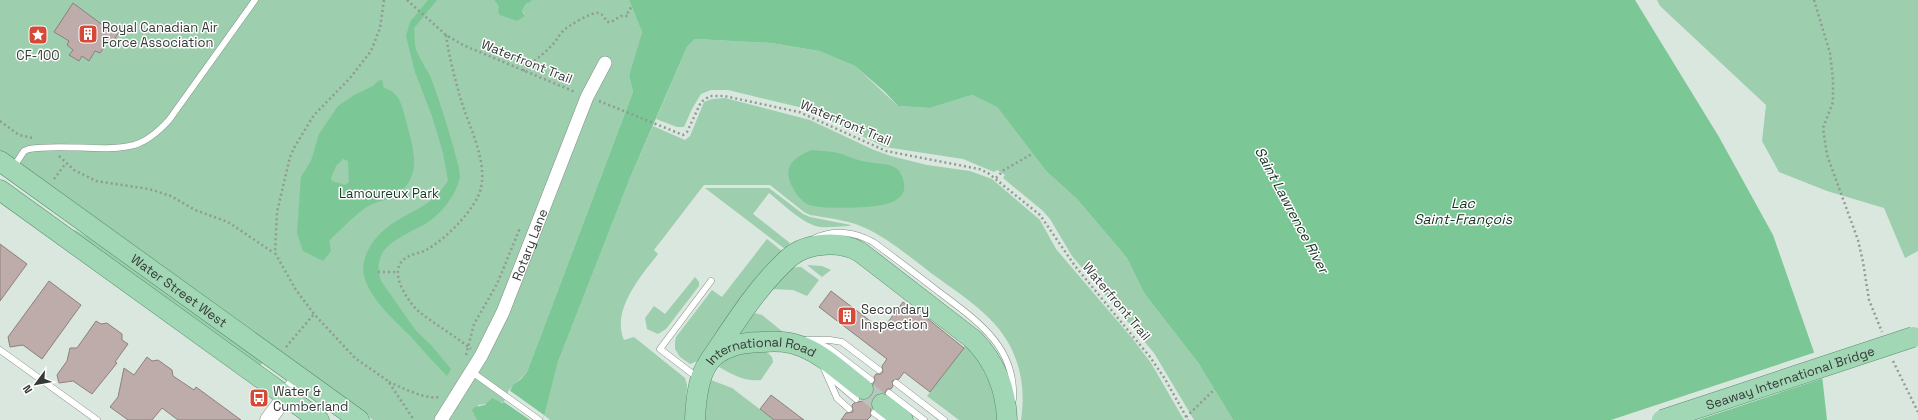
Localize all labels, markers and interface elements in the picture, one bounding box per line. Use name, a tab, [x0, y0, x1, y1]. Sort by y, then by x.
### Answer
place label: Royal Canadian Air Force Association	[102, 19, 218, 51]
building icon: Royal Canadian Air Force Association	[77, 23, 99, 45]
place icon: CF-100	[27, 24, 49, 46]
street label: Waterfront Trail	[479, 35, 575, 88]
place label: CF-100	[16, 47, 60, 64]
street label: Waterfront Trail	[798, 96, 894, 149]
water label: Saint Lawrence River	[1251, 144, 1334, 278]
park label: Lamoureux Park	[339, 185, 439, 202]
water label: Lac Saint-François	[1414, 194, 1513, 228]
street label: Rotary Lane	[508, 206, 552, 283]
street label: Water Street West	[127, 250, 230, 331]
street label: Waterfront Trail	[1079, 259, 1154, 344]
place label: Secondary Inspection	[861, 301, 929, 333]
building icon: Secondary Inspection	[836, 305, 858, 327]
street label: International Road	[702, 333, 819, 368]
street label: Seaway International Bridge	[1704, 342, 1877, 414]
north arrow	[16, 364, 56, 404]
text: N	[20, 382, 35, 396]
place label: Water & Cumberland	[273, 383, 348, 415]
bus stop icon: Water & Cumberland	[248, 387, 270, 409]

